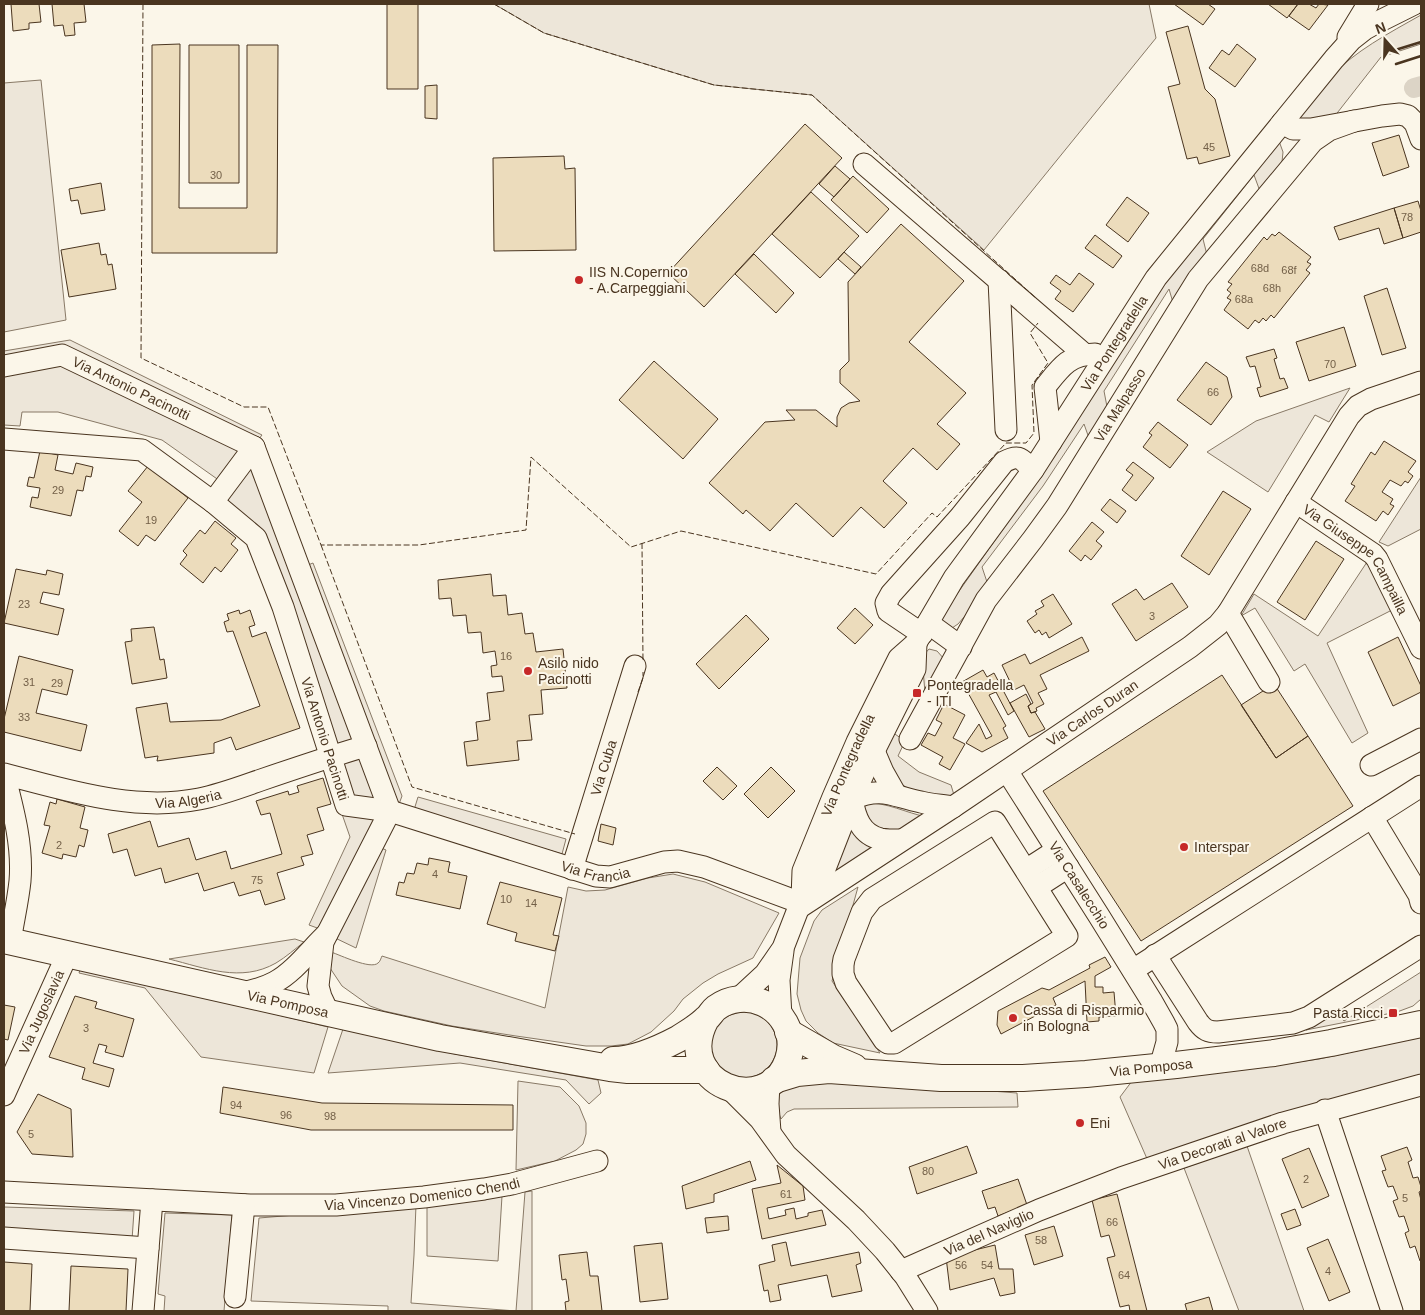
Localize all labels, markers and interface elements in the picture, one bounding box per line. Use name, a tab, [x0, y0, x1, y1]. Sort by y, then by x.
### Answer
north arrow	[1360, 15, 1410, 65]
text: N	[1373, 19, 1388, 37]
house number: 45	[1203, 141, 1215, 153]
house number: 30	[210, 169, 222, 181]
house number: 78	[1401, 211, 1413, 223]
house number: 68d	[1251, 262, 1269, 274]
place label: IIS N.Copernico - A.Carpeggiani	[589, 264, 688, 296]
house number: 68f	[1281, 264, 1298, 276]
marker: IIS N.Copernico - A.Carpeggiani	[573, 274, 585, 286]
house number: 68h	[1263, 282, 1281, 294]
street label: Via Pontegradella	[1078, 292, 1151, 394]
house number: 68a	[1235, 293, 1254, 305]
street label: Via Antonio Pacinotti	[70, 353, 193, 423]
house number: 70	[1324, 358, 1336, 370]
street label: Via Malpasso	[1091, 365, 1149, 445]
house number: 66	[1207, 386, 1219, 398]
house number: 29	[52, 484, 64, 496]
street label: Via Giuseppe Campailla	[1300, 501, 1411, 617]
house number: 19	[145, 514, 157, 526]
house number: 23	[18, 598, 30, 610]
house number: 3	[1149, 610, 1155, 622]
house number: 16	[500, 650, 512, 662]
place label: Asilo nido Pacinotti	[538, 655, 599, 687]
marker: Asilo nido Pacinotti	[522, 665, 534, 677]
street label: Via Antonio Pacinotti	[298, 675, 352, 802]
house number: 31	[23, 676, 35, 688]
street label: Via Carlos Duran	[1044, 676, 1141, 749]
house number: 29	[51, 677, 63, 689]
place label: Pontegradella - ITI	[927, 677, 1014, 709]
marker: Pontegradella - ITI	[911, 687, 923, 699]
house number: 33	[18, 711, 30, 723]
street label: Via Pontegradella	[818, 711, 878, 819]
street label: Via Cuba	[587, 738, 620, 798]
street label: Via Algeria	[155, 786, 223, 811]
street label: Via Casalecchio	[1046, 838, 1113, 932]
house number: 2	[56, 839, 62, 851]
place label: Interspar	[1194, 839, 1250, 855]
marker: Interspar	[1178, 841, 1190, 853]
street label: Via Francia	[559, 857, 632, 885]
house number: 4	[432, 868, 438, 880]
house number: 75	[251, 874, 263, 886]
house number: 10	[500, 893, 512, 905]
house number: 14	[525, 897, 537, 909]
street label: Via Jugoslavia	[16, 967, 67, 1056]
street label: Via Pomposa	[246, 987, 330, 1021]
place label: Cassa di Risparmio in Bologna	[1023, 1002, 1145, 1034]
place label: Pasta Ricci	[1313, 1005, 1383, 1021]
marker: Pasta Ricci	[1387, 1007, 1399, 1019]
marker: Cassa di Risparmio in Bologna	[1007, 1012, 1019, 1024]
house number: 3	[83, 1022, 89, 1034]
street label: Via Pomposa	[1109, 1055, 1194, 1080]
house number: 94	[230, 1099, 242, 1111]
house number: 96	[280, 1109, 292, 1121]
house number: 98	[324, 1110, 336, 1122]
street label: Via Decorati al Valore	[1156, 1114, 1289, 1173]
place label: Eni	[1090, 1115, 1110, 1131]
marker: Eni	[1074, 1117, 1086, 1129]
house number: 5	[28, 1128, 34, 1140]
house number: 80	[922, 1165, 934, 1177]
house number: 2	[1303, 1173, 1309, 1185]
street label: Via Vincenzo Domenico Chendi	[324, 1174, 521, 1213]
house number: 61	[780, 1188, 792, 1200]
house number: 5	[1402, 1192, 1408, 1204]
street label: Via del Naviglio	[941, 1205, 1036, 1259]
house number: 66	[1106, 1216, 1118, 1228]
house number: 58	[1035, 1234, 1047, 1246]
house number: 56	[955, 1259, 967, 1271]
house number: 54	[981, 1259, 993, 1271]
house number: 4	[1325, 1265, 1331, 1277]
house number: 64	[1118, 1269, 1130, 1281]

